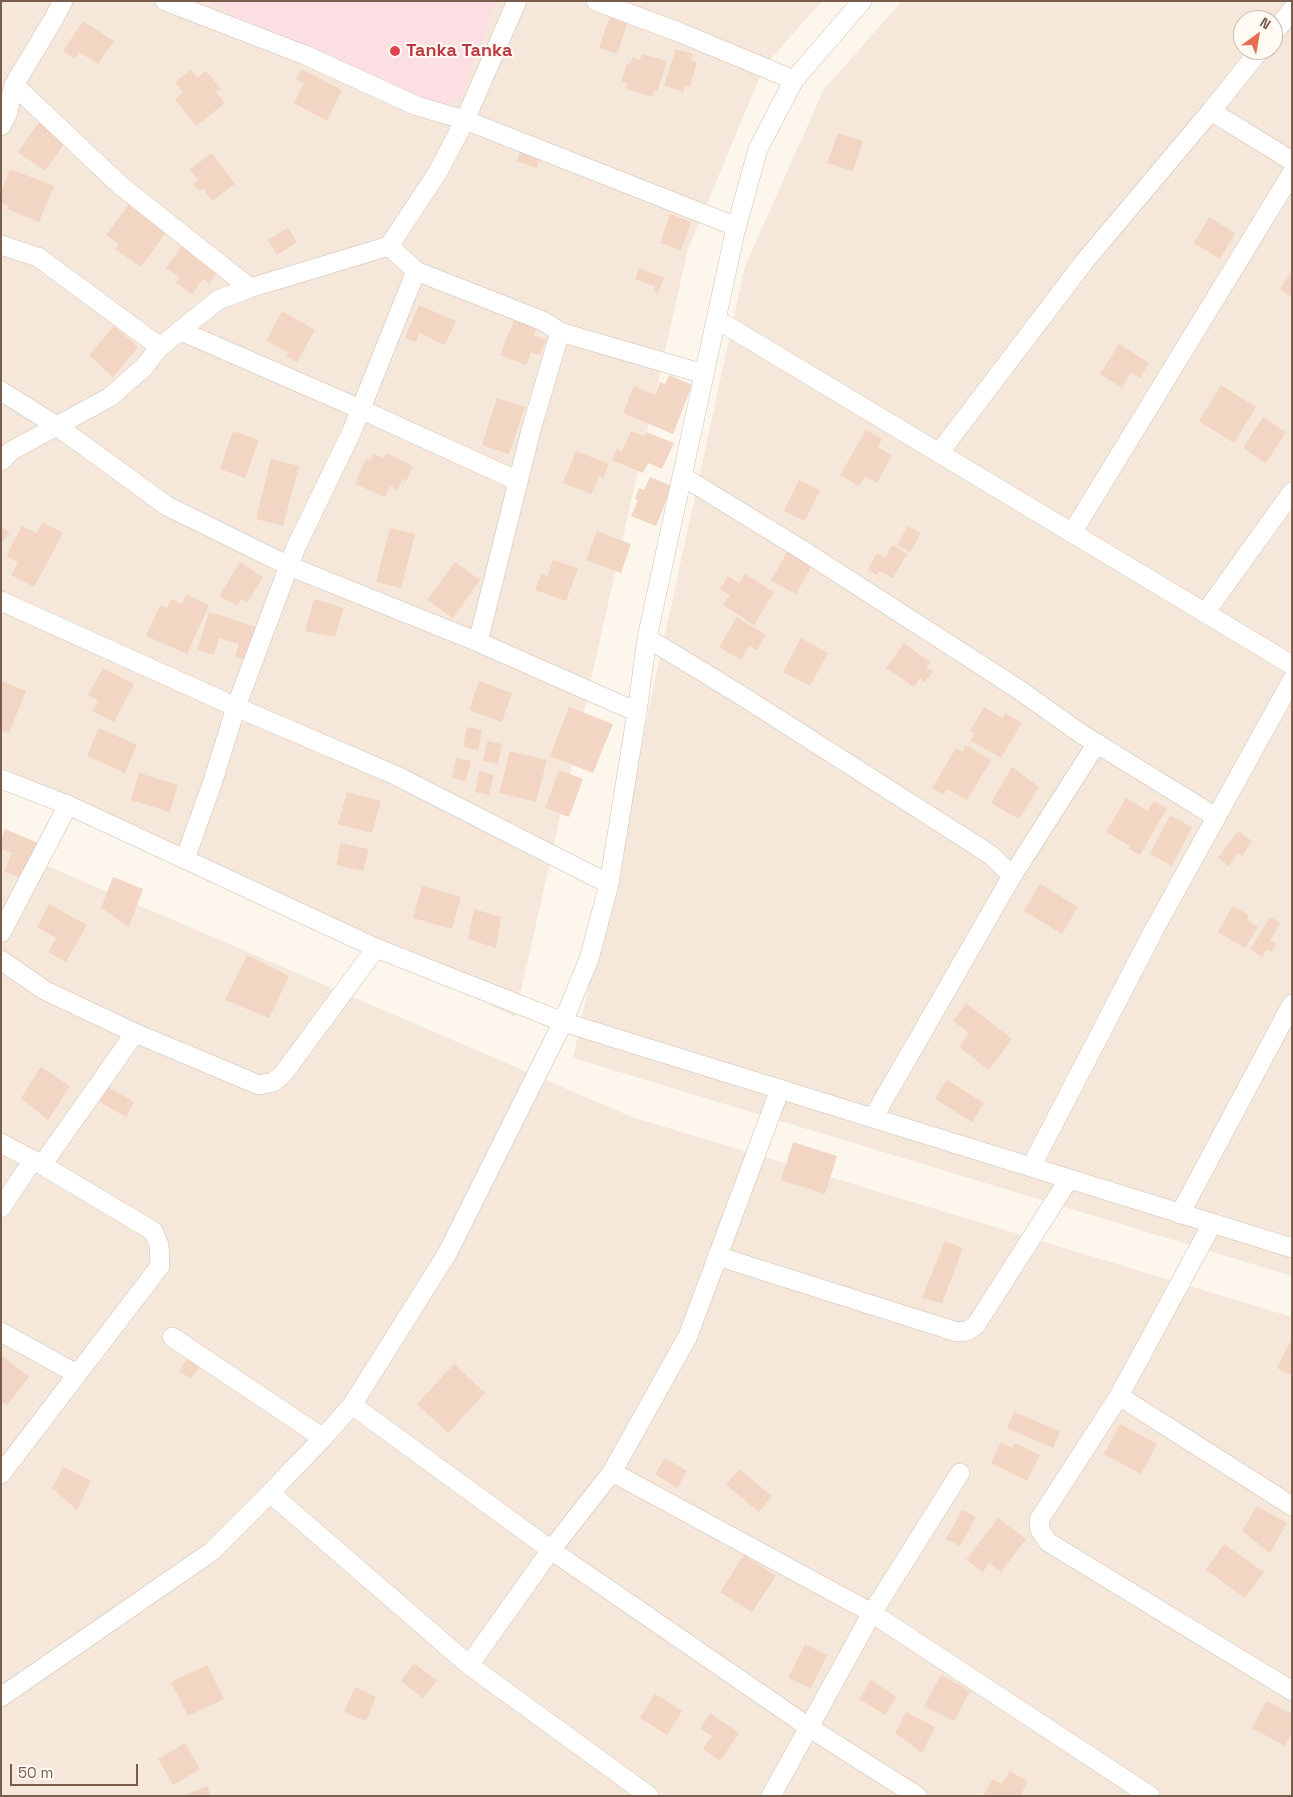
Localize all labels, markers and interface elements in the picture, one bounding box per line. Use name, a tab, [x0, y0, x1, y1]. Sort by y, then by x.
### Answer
north arrow	[1233, 10, 1283, 60]
text: N	[1257, 13, 1274, 33]
place label: Tanka Tanka	[406, 40, 512, 62]
marker: Tanka Tanka	[388, 44, 402, 58]
scale bar	[12, 1754, 140, 1786]
text: 50 m	[18, 1763, 53, 1782]

